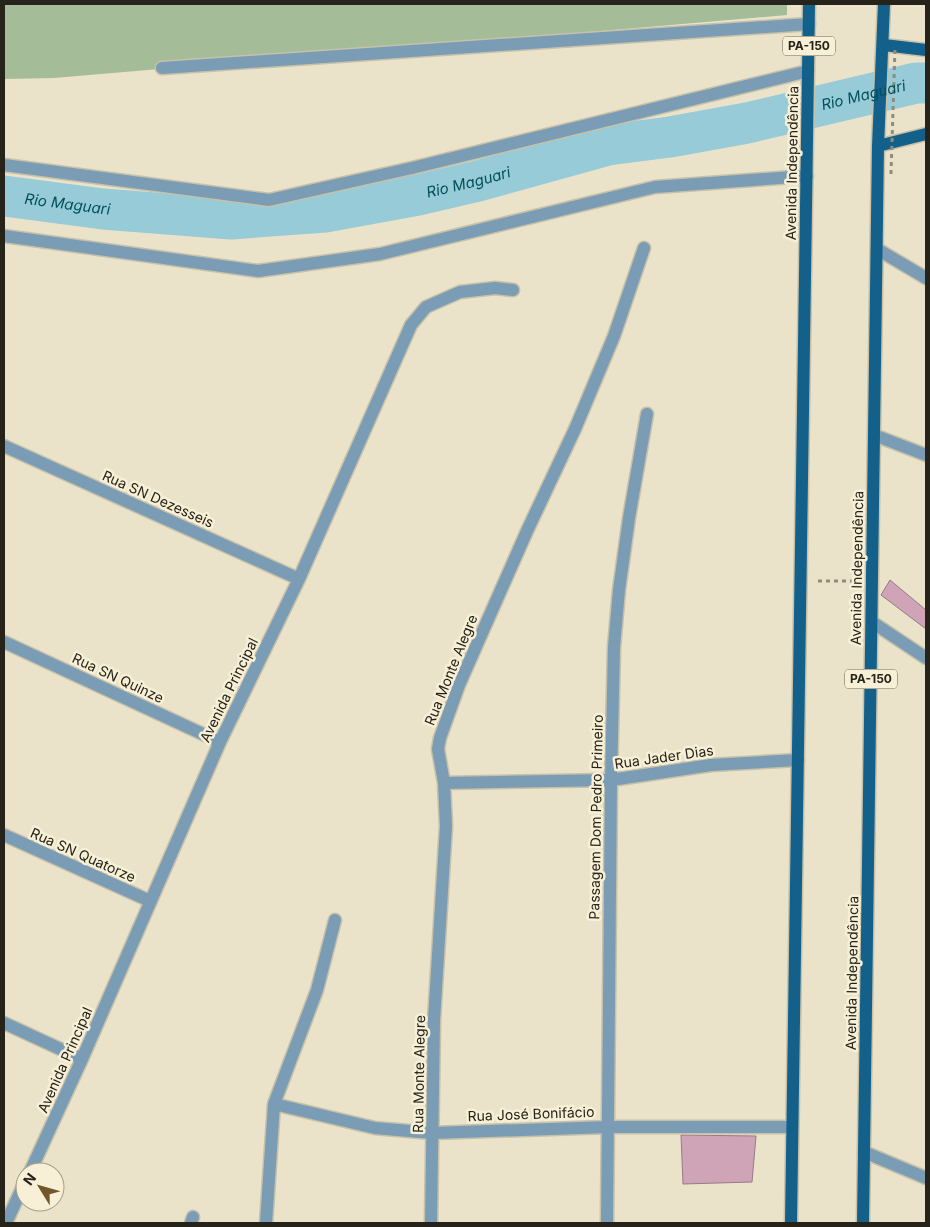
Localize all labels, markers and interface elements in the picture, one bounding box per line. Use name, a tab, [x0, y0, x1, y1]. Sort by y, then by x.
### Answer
road number: PA-150	[783, 36, 835, 56]
water label: Rio Maguari	[819, 76, 908, 114]
street label: Avenida Independência	[782, 86, 801, 240]
water label: Rio Maguari	[424, 162, 513, 202]
water label: Rio Maguari	[24, 189, 111, 219]
street label: Rua SN Dezesseis	[100, 466, 216, 531]
street label: Avenida Independência	[847, 491, 866, 645]
street label: Rua Monte Alegre	[421, 612, 481, 728]
street label: Avenida Principal	[196, 635, 261, 745]
street label: Rua SN Quinze	[70, 649, 167, 706]
road number: PA-150	[845, 670, 897, 689]
street label: Passagem Dom Pedro Primeiro	[585, 714, 606, 920]
street label: Rua Jader Dias	[613, 741, 714, 772]
street label: Rua SN Quatorze	[28, 824, 138, 885]
street label: Avenida Independência	[842, 896, 861, 1050]
street label: Avenida Principal	[34, 1004, 95, 1115]
street label: Rua Monte Alegre	[409, 1015, 428, 1133]
street label: Rua José Bonifácio	[467, 1103, 595, 1124]
north arrow	[15, 1162, 65, 1212]
text: N	[19, 1169, 39, 1188]

